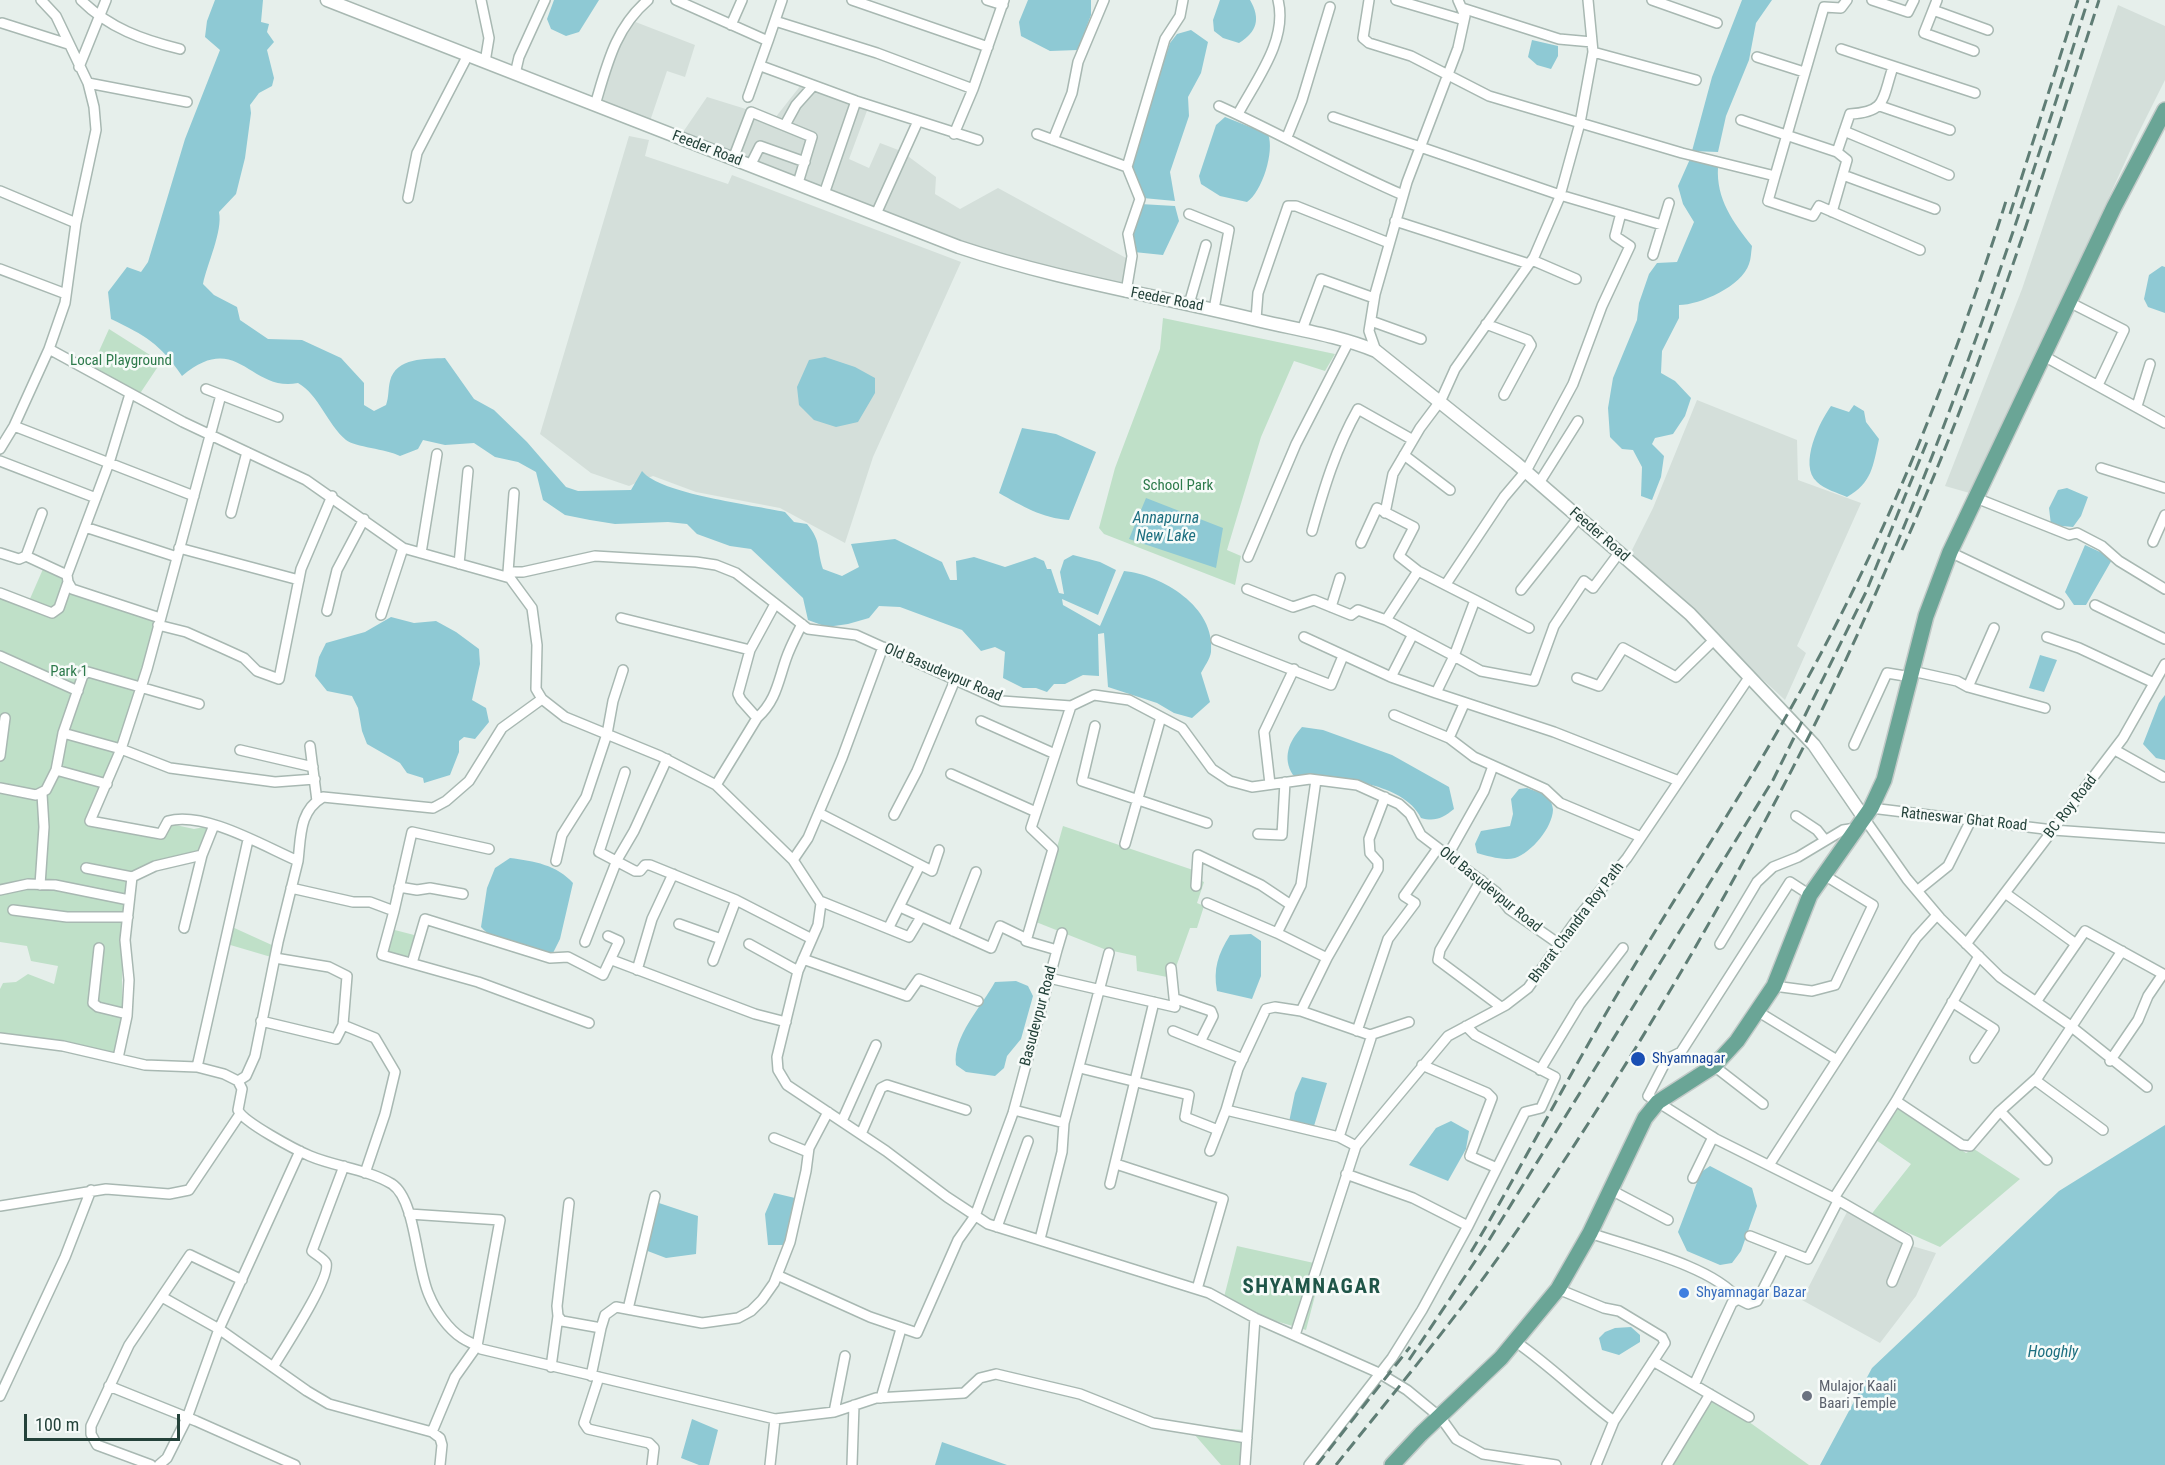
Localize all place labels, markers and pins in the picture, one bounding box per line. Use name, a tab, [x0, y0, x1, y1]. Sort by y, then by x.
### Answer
marker: Shyamnagar	[1629, 1050, 1647, 1068]
place label: Shyamnagar	[1652, 1050, 1725, 1068]
place label: Shyamnagar Bazar	[1696, 1284, 1806, 1302]
marker: Shyamnagar Bazar	[1677, 1286, 1691, 1300]
place label: Mulajor Kaali Baari Temple	[1819, 1378, 1897, 1413]
marker: Mulajor Kaali Baari Temple	[1800, 1389, 1814, 1403]

